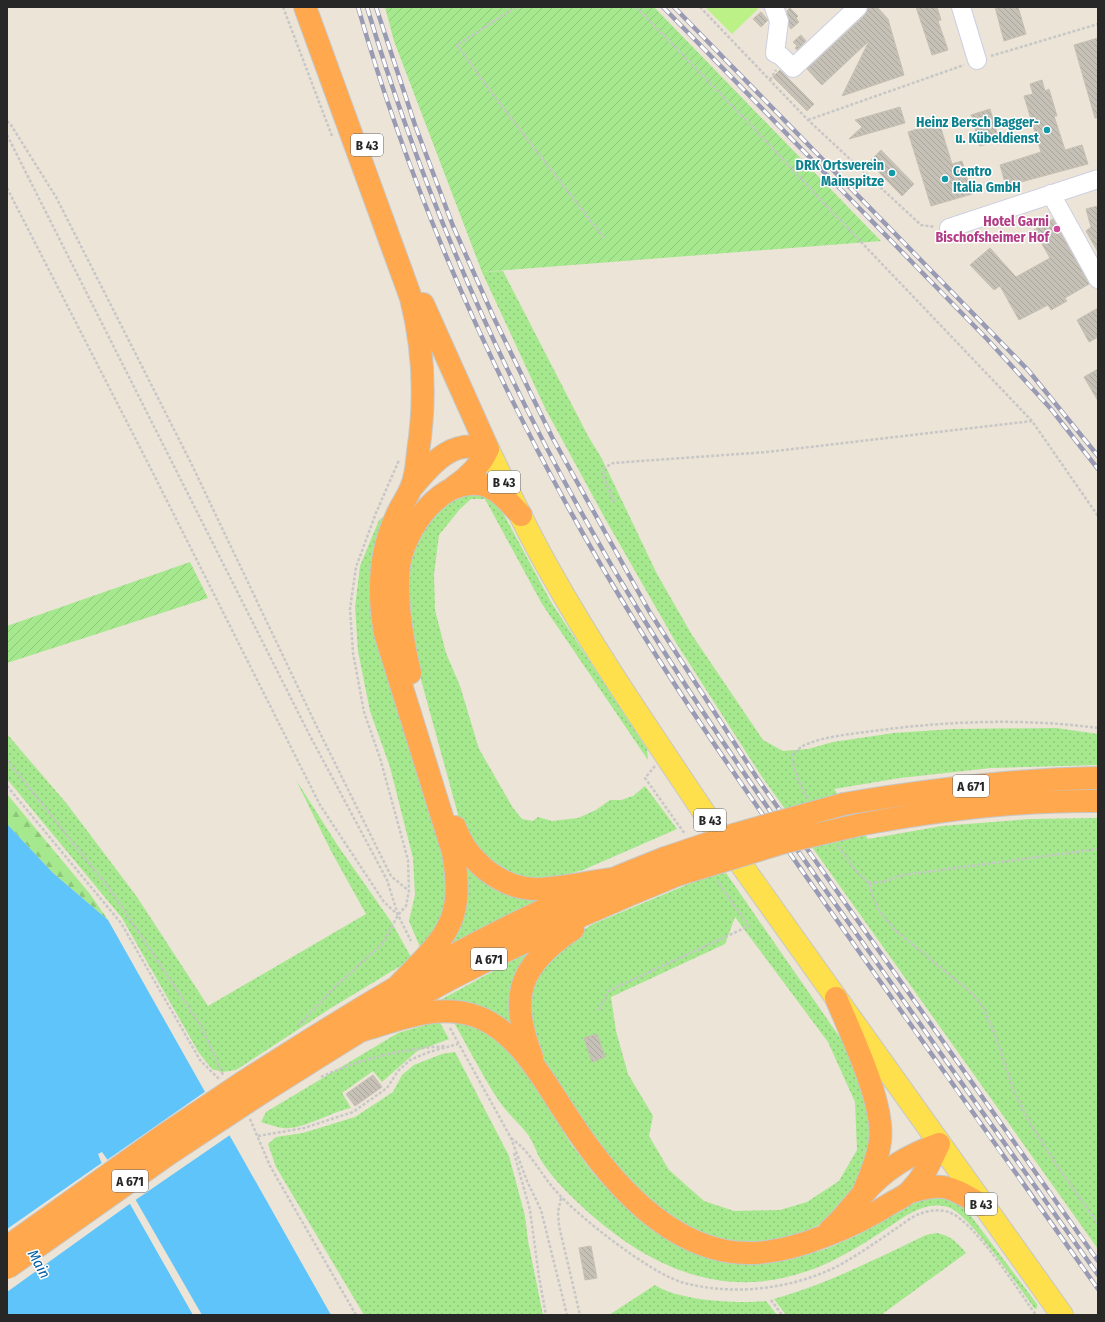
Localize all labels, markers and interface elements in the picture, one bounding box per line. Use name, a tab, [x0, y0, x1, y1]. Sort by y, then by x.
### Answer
place label: Heinz Bersch Bagger- u. Kübeldienst	[916, 114, 1040, 147]
marker: Heinz Bersch Bagger- u. Kübeldienst	[1042, 125, 1052, 135]
road number: B 43	[351, 134, 383, 156]
place label: DRK Ortsverein Mainspitze	[796, 157, 884, 190]
place label: Centro Italia GmbH	[953, 163, 1021, 196]
marker: DRK Ortsverein Mainspitze	[887, 168, 897, 178]
marker: Centro Italia GmbH	[940, 174, 950, 184]
place label: Hotel Garni Bischofsheimer Hof	[935, 213, 1050, 246]
marker: Hotel Garni Bischofsheimer Hof	[1052, 224, 1062, 234]
road number: B 43	[488, 471, 520, 493]
road number: A 671	[953, 775, 989, 797]
road number: B 43	[694, 809, 726, 831]
road number: A 671	[471, 948, 507, 970]
road number: A 671	[112, 1170, 148, 1192]
road number: B 43	[965, 1193, 997, 1215]
water label: Main	[24, 1247, 54, 1281]

